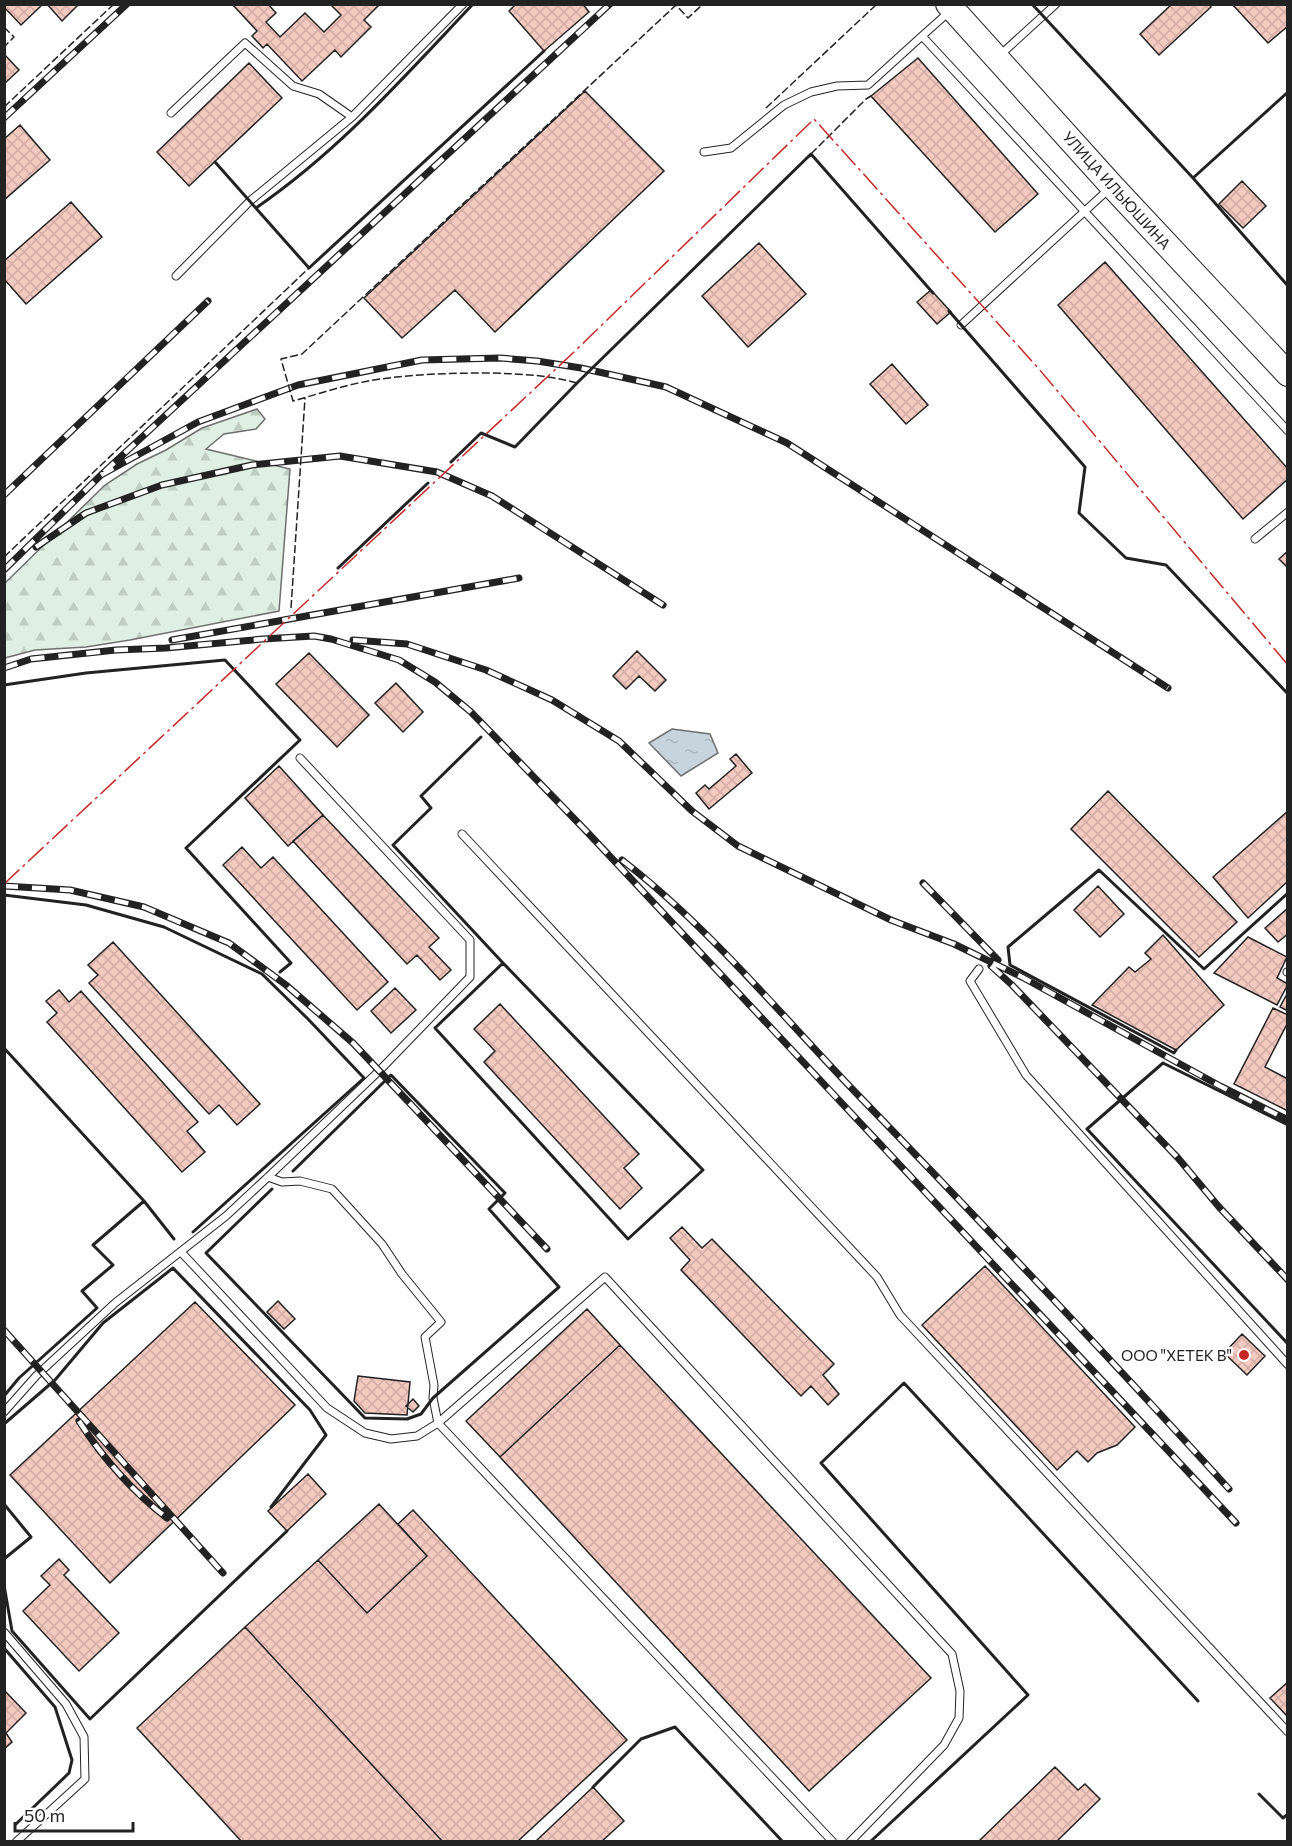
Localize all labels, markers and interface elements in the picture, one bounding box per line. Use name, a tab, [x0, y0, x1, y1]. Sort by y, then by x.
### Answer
street label: УЛИЦА ИЛЬЮШИНА	[1059, 127, 1175, 253]
place label: ООО "ХЕТЕК В"	[1121, 1346, 1232, 1364]
marker: ООО "ХЕТЕК В"	[1237, 1348, 1251, 1362]
scale bar	[15, 1795, 134, 1833]
text: 50 m	[24, 1804, 65, 1826]

